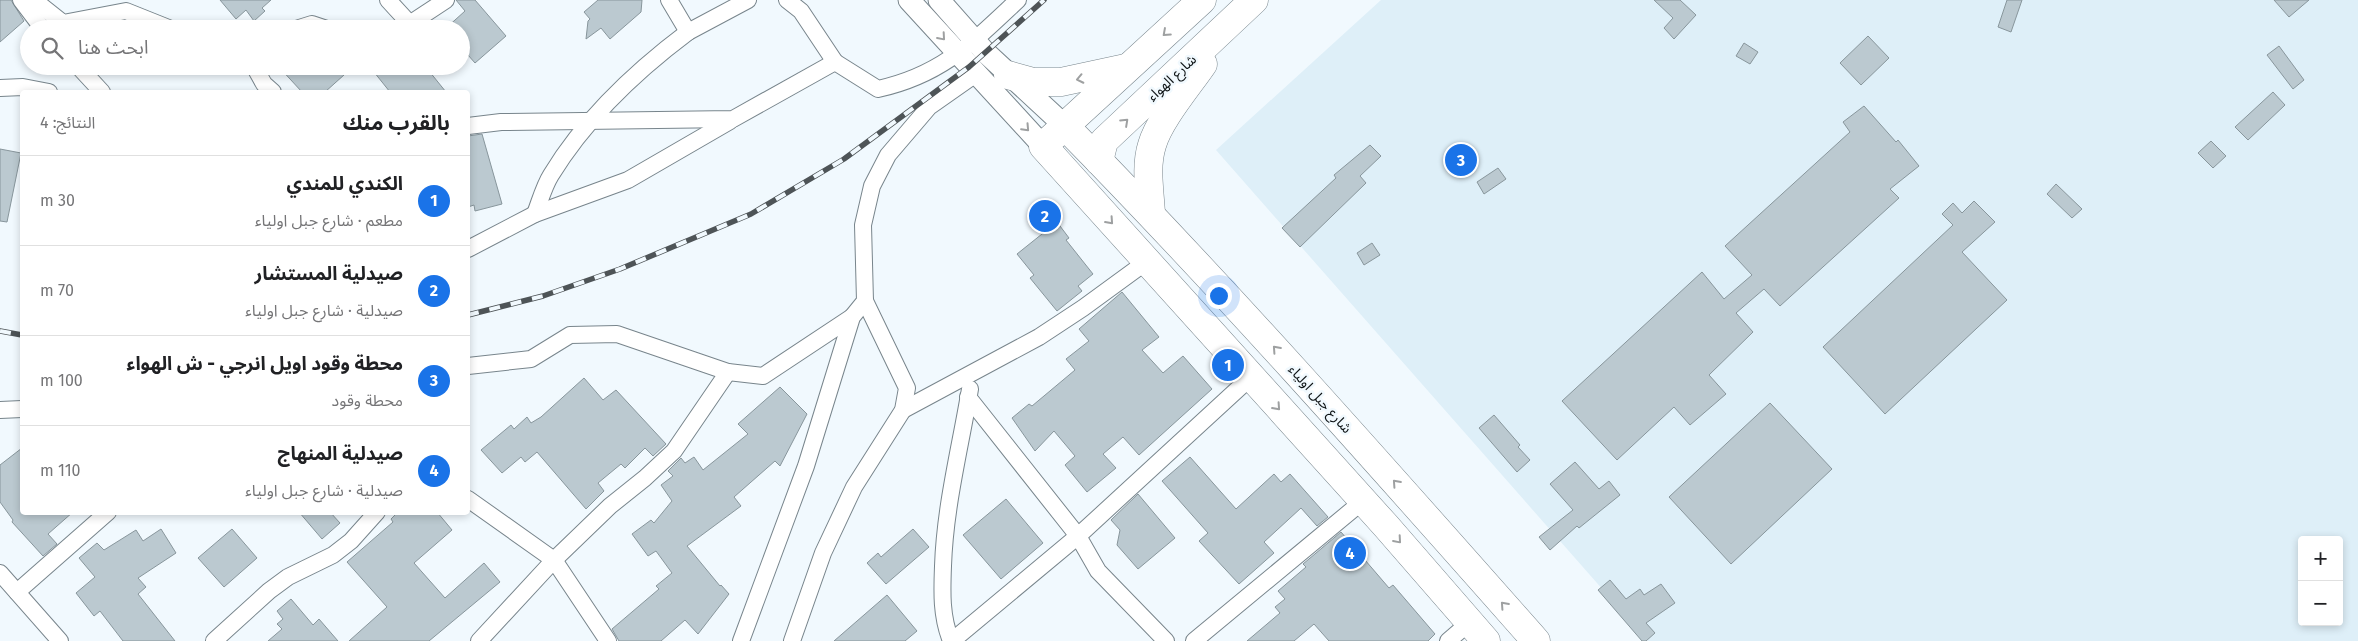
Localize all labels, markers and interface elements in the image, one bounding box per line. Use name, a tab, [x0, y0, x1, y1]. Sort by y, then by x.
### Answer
search box	[20, 20, 470, 75]
one-way arrow	[1163, 27, 1172, 36]
one-way arrow	[936, 31, 945, 40]
icon: search	[38, 34, 66, 62]
text: ابحث هنا	[78, 36, 149, 59]
street label: شارع الهواء	[1144, 51, 1201, 106]
one-way arrow	[1075, 73, 1084, 84]
text: بالقرب منك	[343, 110, 450, 136]
text: النتائج: 4	[40, 113, 95, 132]
one-way arrow	[1119, 119, 1128, 128]
one-way arrow	[1020, 122, 1029, 131]
pin: 3	[1445, 141, 1477, 179]
text: الكندي للمندي	[286, 172, 403, 195]
text: 30 m	[40, 191, 75, 210]
text: 1	[430, 191, 438, 210]
pin: 2	[1029, 197, 1061, 235]
text: مطعم · شارع جبل اولياء	[255, 211, 403, 230]
one-way arrow	[1104, 215, 1113, 224]
text: صيدلية المستشار	[254, 262, 403, 285]
text: 70 m	[40, 281, 74, 300]
text: 2	[430, 281, 438, 300]
your location	[1206, 283, 1232, 309]
text: صيدلية · شارع جبل اولياء	[245, 301, 403, 320]
pin: 1	[1212, 346, 1244, 384]
one-way arrow	[1273, 346, 1282, 355]
text: محطة وقود اويل انرجي - ش الهواء	[126, 352, 403, 375]
street label: شارع جبل اولياء	[1283, 361, 1355, 438]
text: 100 m	[40, 371, 83, 390]
text: 3	[430, 371, 438, 390]
text: محطة وقود	[332, 391, 403, 410]
one-way arrow	[1272, 401, 1281, 410]
text: صيدلية المنهاج	[277, 442, 403, 465]
text: 110 m	[40, 461, 81, 480]
text: 4	[429, 461, 439, 480]
one-way arrow	[1393, 479, 1402, 488]
text: صيدلية · شارع جبل اولياء	[245, 481, 403, 500]
pin: 4	[1334, 534, 1366, 572]
one-way arrow	[1392, 535, 1401, 544]
map controls	[2298, 536, 2343, 626]
button: +	[2298, 536, 2343, 581]
button: −	[2298, 581, 2343, 626]
one-way arrow	[1501, 601, 1510, 610]

